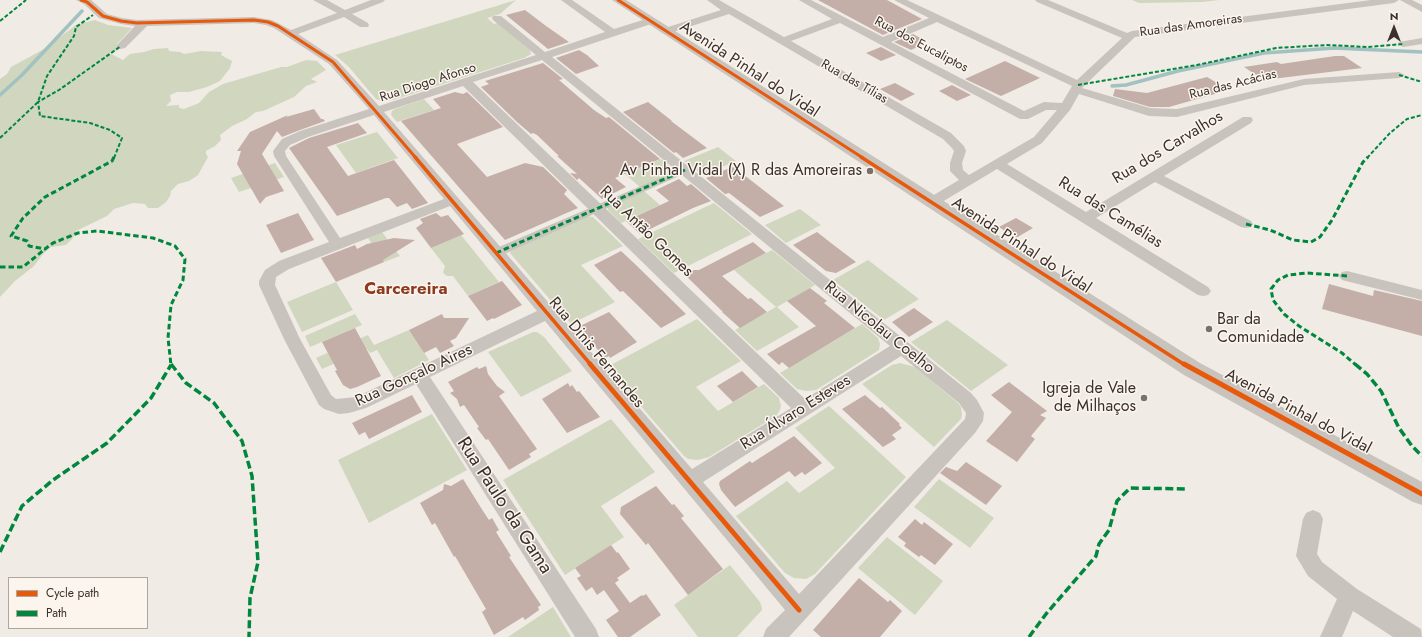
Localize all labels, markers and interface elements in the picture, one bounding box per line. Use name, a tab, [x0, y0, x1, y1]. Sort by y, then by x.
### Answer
north arrow	[1374, 8, 1414, 48]
text: N	[1390, 8, 1398, 24]
street label: Rua das Amoreiras	[1139, 11, 1243, 41]
street label: Rua dos Eucaliptos	[872, 14, 970, 76]
street label: Avenida Pinhal do Vidal	[676, 18, 822, 122]
street label: Rua das Tílias	[818, 57, 890, 107]
street label: Rua Diogo Afonso	[378, 60, 478, 106]
street label: Rua das Acácias	[1188, 67, 1278, 103]
street label: Rua dos Carvalhos	[1109, 107, 1227, 189]
place label: Av Pinhal Vidal (X) R das Amoreiras	[620, 161, 862, 181]
marker: Av Pinhal Vidal (X) R das Amoreiras	[865, 166, 875, 176]
street label: Rua das Camélias	[1054, 173, 1166, 253]
street label: Rua Antão Gomes	[595, 183, 697, 281]
street label: Avenida Pinhal do Vidal	[948, 194, 1094, 298]
street label: Rua Nicolau Coelho	[820, 278, 938, 378]
district label: Carcereira	[364, 280, 448, 300]
street label: Rua Dinis Fernandes	[544, 294, 648, 412]
place label: Bar da Comunidade	[1217, 310, 1304, 348]
marker: Bar da Comunidade	[1204, 324, 1214, 334]
street label: Rua Gonçalo Aires	[353, 341, 475, 411]
street label: Avenida Pinhal do Vidal	[1222, 365, 1374, 459]
street label: Rua Álvaro Esteves	[737, 371, 855, 455]
place label: Igreja de Vale de Milhaços	[1042, 379, 1136, 417]
marker: Igreja de Vale de Milhaços	[1139, 393, 1149, 403]
street label: Rua Paulo da Gama	[451, 433, 557, 579]
legend	[8, 577, 148, 629]
text: Cycle path	[46, 584, 99, 602]
text: Path	[46, 604, 67, 622]

